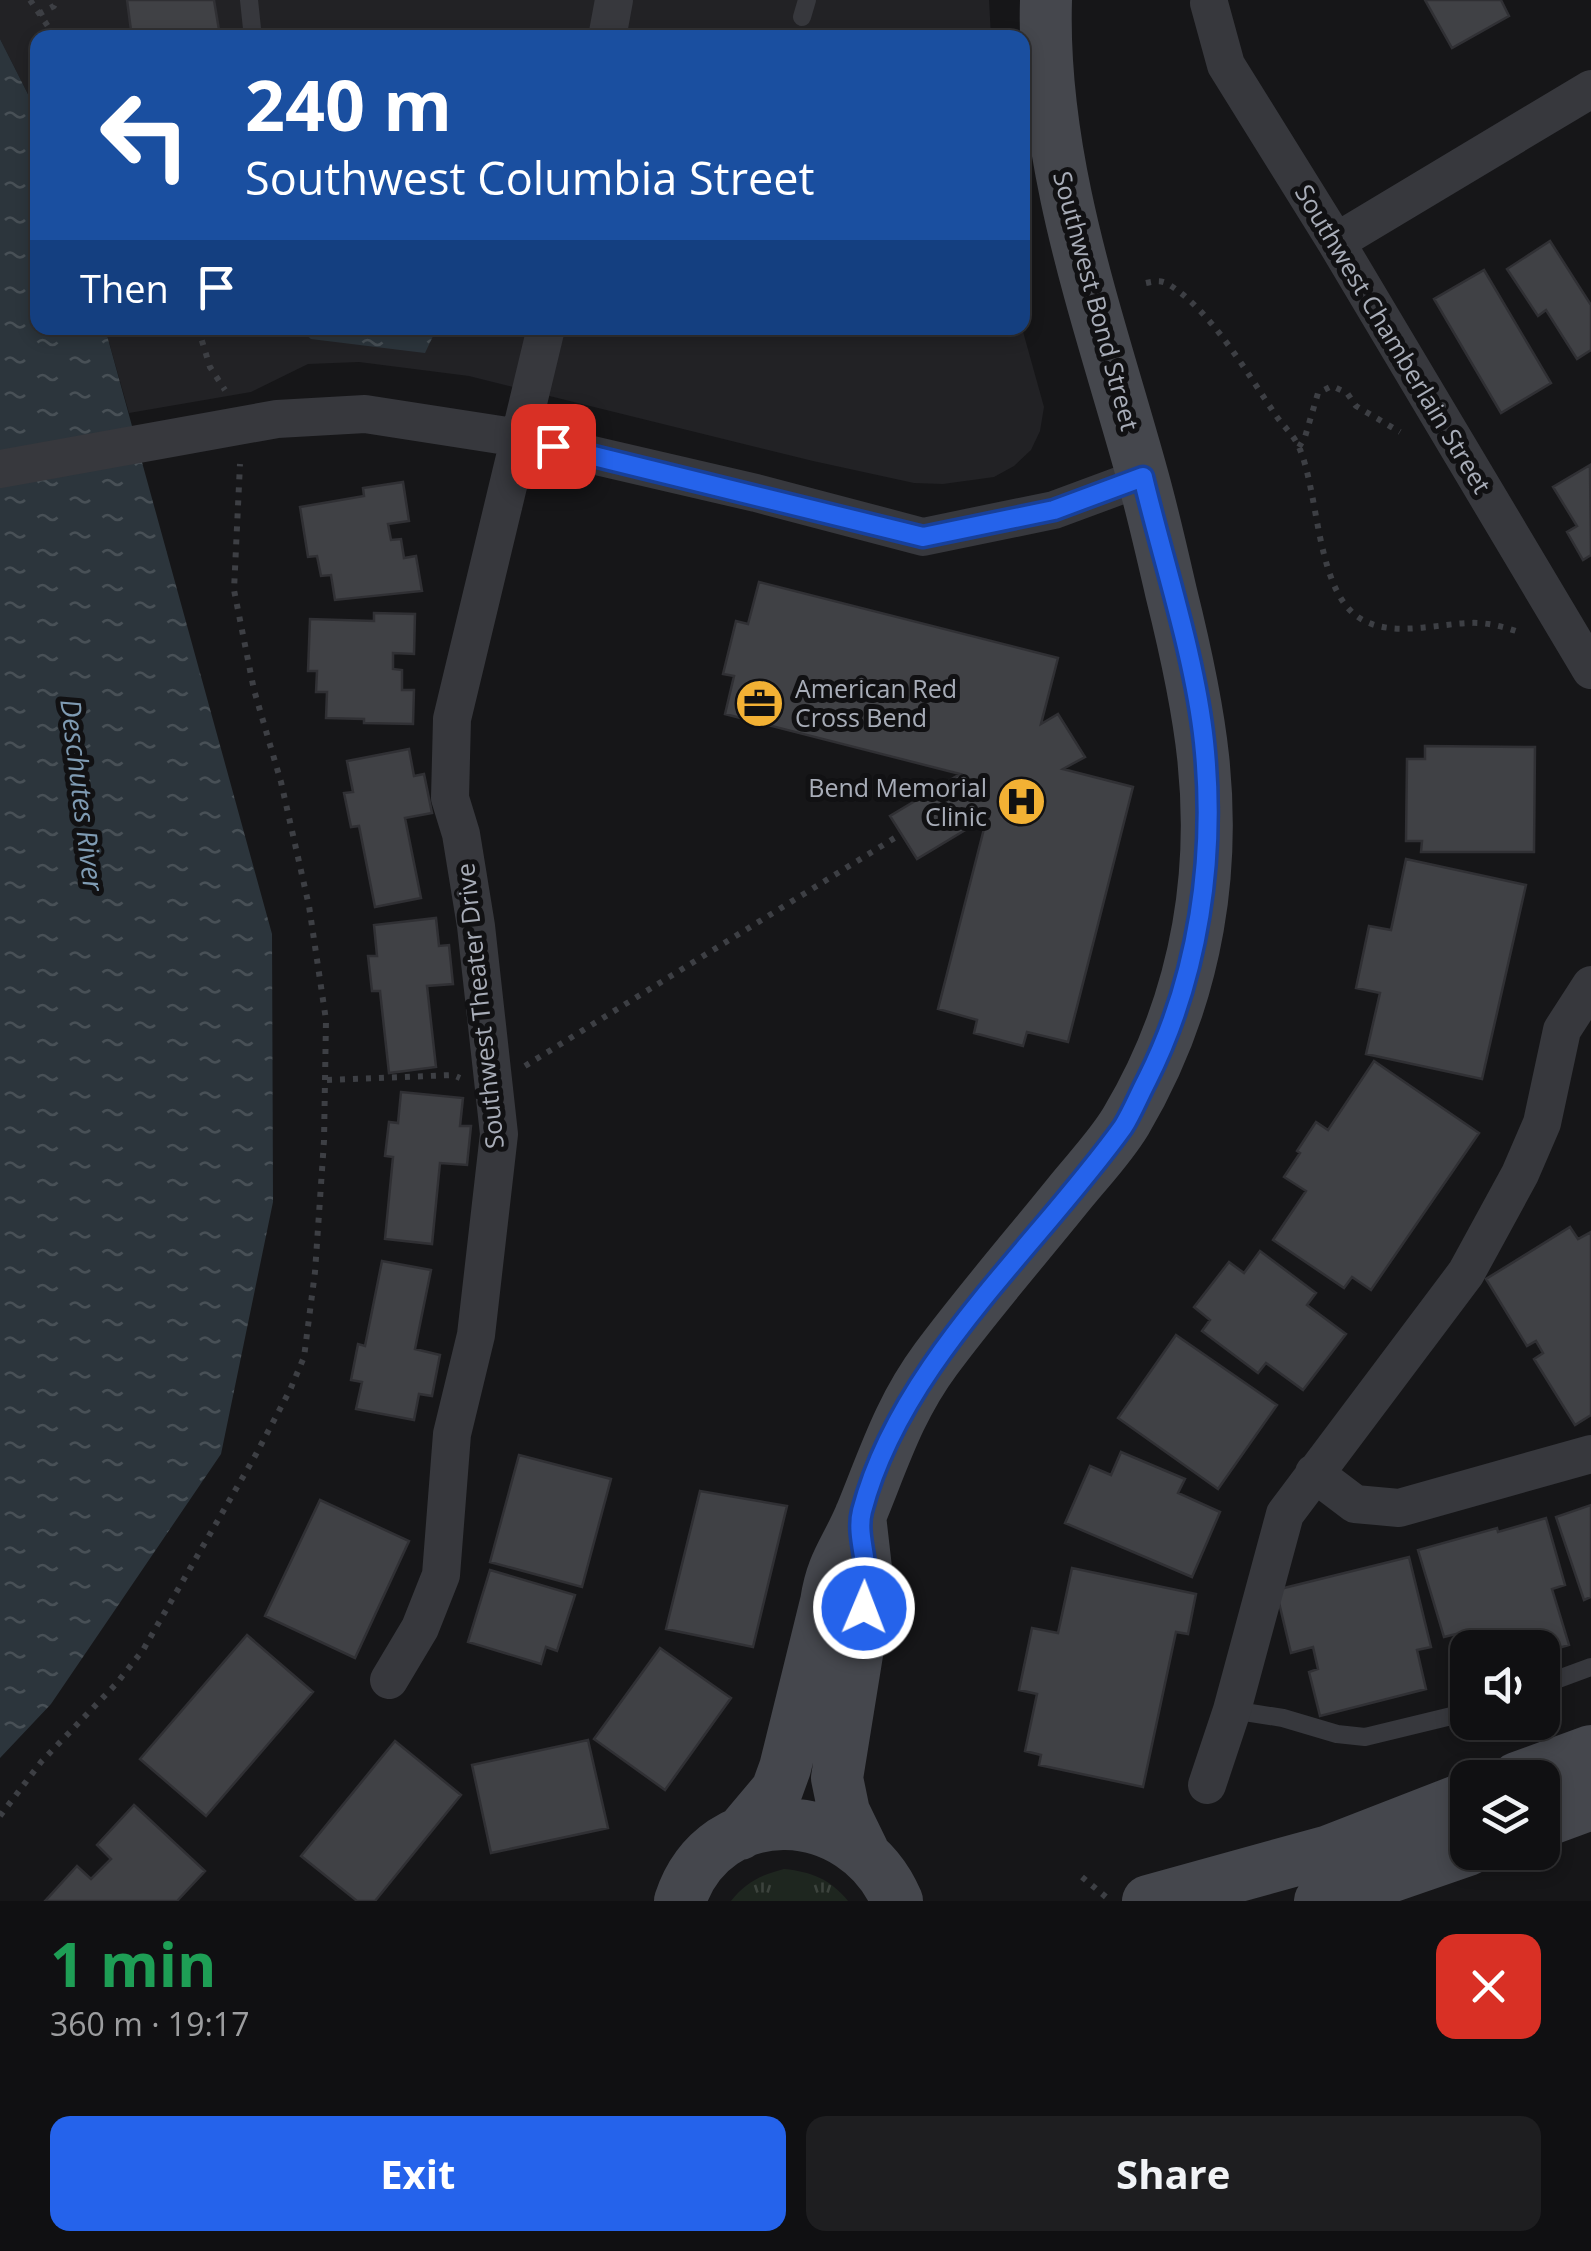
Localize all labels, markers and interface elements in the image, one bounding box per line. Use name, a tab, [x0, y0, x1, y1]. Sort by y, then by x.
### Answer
text: 240 m	[245, 56, 452, 152]
icon: left	[80, 70, 210, 200]
text: Southwest Columbia Street	[245, 147, 815, 208]
street label: Southwest Bond Street	[1046, 167, 1148, 434]
street label: Southwest Chamberlain Street	[1288, 178, 1500, 499]
icon: arrive	[189, 260, 244, 315]
text: Then	[80, 262, 169, 314]
pin	[511, 404, 596, 489]
icon: arrive	[526, 419, 581, 474]
place label: American Red Cross Bend	[795, 671, 957, 734]
office icon: American Red Cross Bend	[734, 677, 786, 729]
water label: Deschutes River	[52, 697, 114, 894]
place label: Bend Memorial Clinic	[808, 770, 987, 833]
hospital icon: Bend Memorial Clinic	[996, 776, 1048, 828]
street label: Southwest Theater Drive	[447, 862, 511, 1151]
position arrow	[812, 1556, 916, 1660]
map controls	[1450, 1630, 1560, 1870]
button: sound	[1450, 1630, 1560, 1740]
button: layers	[1450, 1760, 1560, 1870]
text: 1 min	[50, 1923, 217, 2005]
button: close	[1436, 1934, 1541, 2039]
text: 360 m · 19:17	[50, 2002, 249, 2045]
button: Exit	[50, 2116, 786, 2231]
button: Share	[806, 2116, 1541, 2231]

